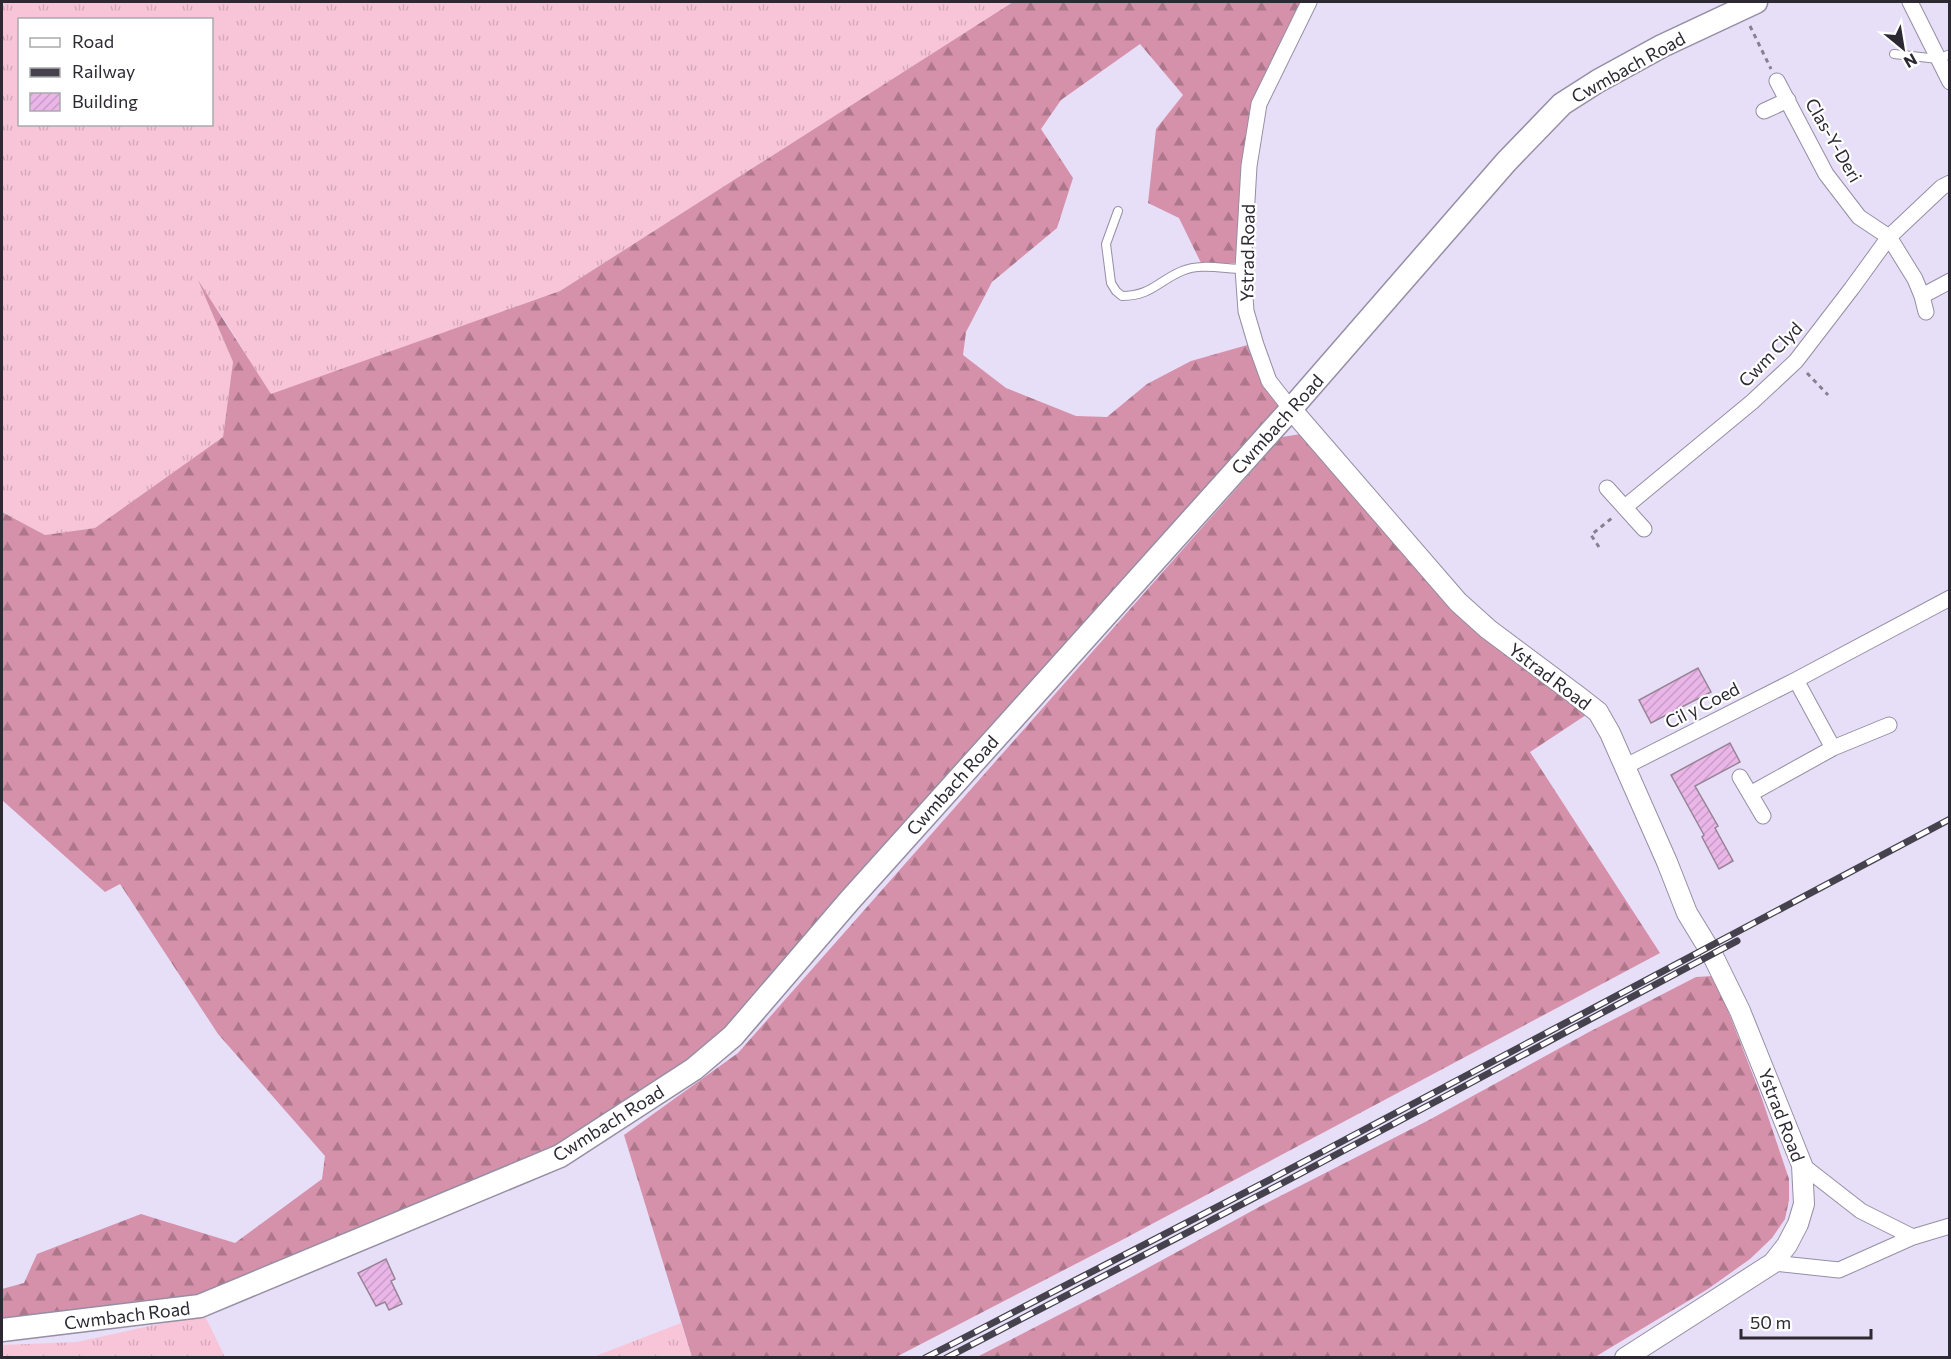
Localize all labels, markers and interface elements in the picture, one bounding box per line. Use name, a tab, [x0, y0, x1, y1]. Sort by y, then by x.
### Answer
legend	[18, 18, 213, 126]
north arrow	[1873, 18, 1933, 78]
street label: Cwmbach Road	[1567, 27, 1689, 107]
text: Road	[72, 30, 114, 52]
text: N	[1901, 50, 1921, 73]
text: Railway	[72, 60, 135, 82]
text: Building	[72, 90, 138, 112]
street label: Clas-Y-Deri	[1801, 94, 1867, 186]
street label: Ystrad Road	[1235, 204, 1259, 302]
street label: Cwm Clyd	[1734, 317, 1806, 391]
street label: Cwmbach Road	[1226, 370, 1328, 478]
street label: Ystrad Road	[1504, 638, 1596, 714]
street label: Cil y Coed	[1661, 677, 1743, 733]
street label: Cwmbach Road	[901, 731, 1003, 839]
street label: Ystrad Road	[1754, 1065, 1810, 1165]
street label: Cwmbach Road	[548, 1080, 668, 1166]
street label: Cwmbach Road	[63, 1296, 191, 1334]
scale bar	[1741, 1302, 1872, 1340]
text: 50 m	[1750, 1311, 1791, 1333]

